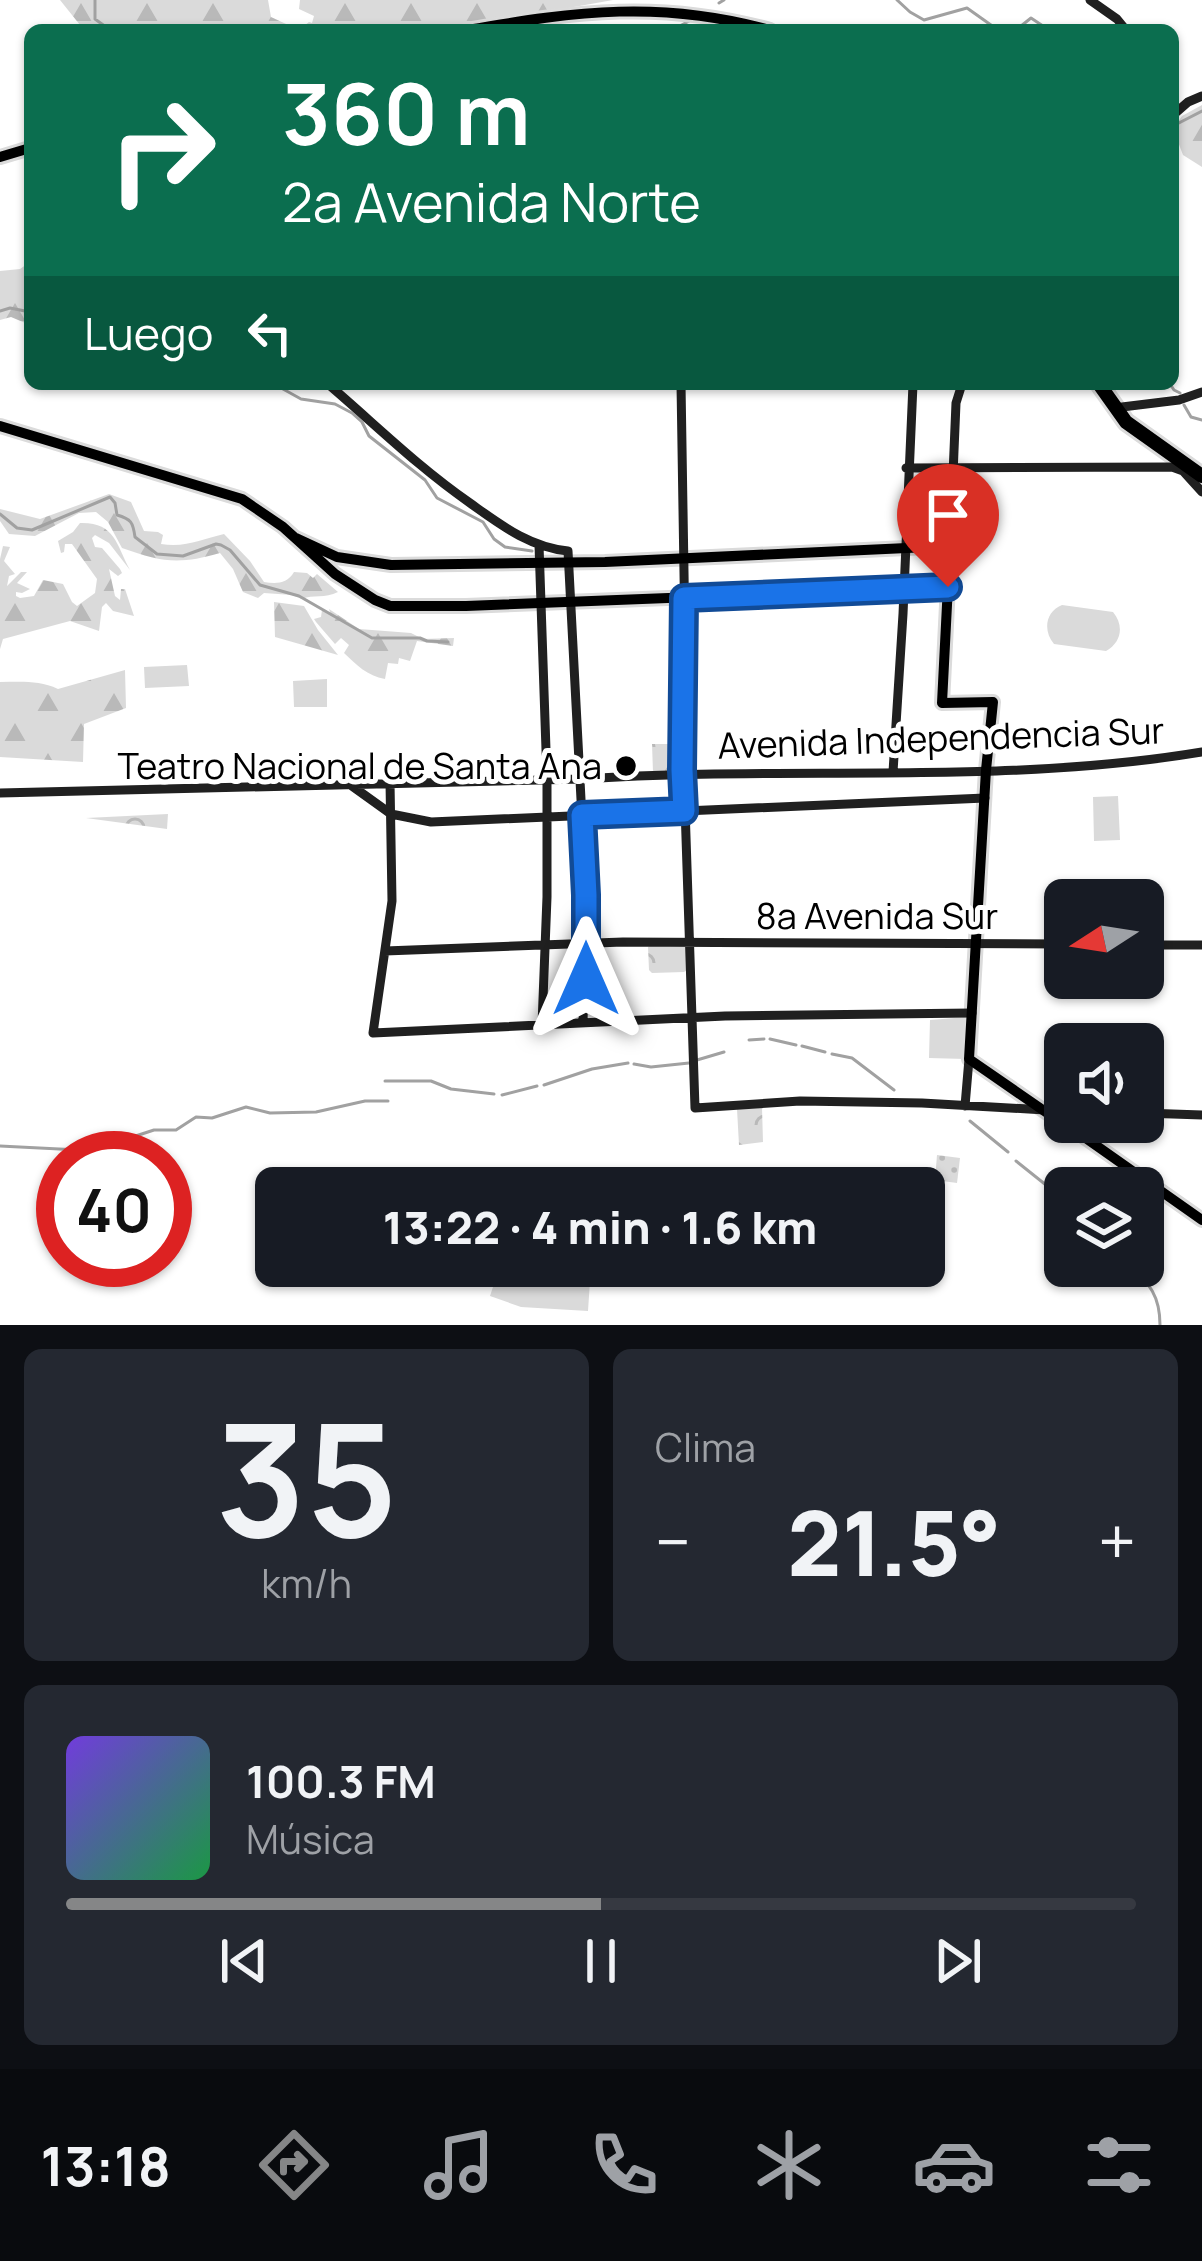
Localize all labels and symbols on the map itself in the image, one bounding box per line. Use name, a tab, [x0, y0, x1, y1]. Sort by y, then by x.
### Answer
pin	[897, 464, 999, 587]
street label: Avenida Independencia Sur	[717, 705, 1165, 770]
place label: Teatro Nacional de Santa Ana	[118, 741, 602, 790]
marker: Teatro Nacional de Santa Ana	[613, 753, 639, 779]
north arrow	[1044, 879, 1164, 999]
street label: 8a Avenida Sur	[756, 891, 998, 940]
position arrow	[523, 916, 649, 1042]
speed limit sign: 40	[36, 1131, 192, 1287]

